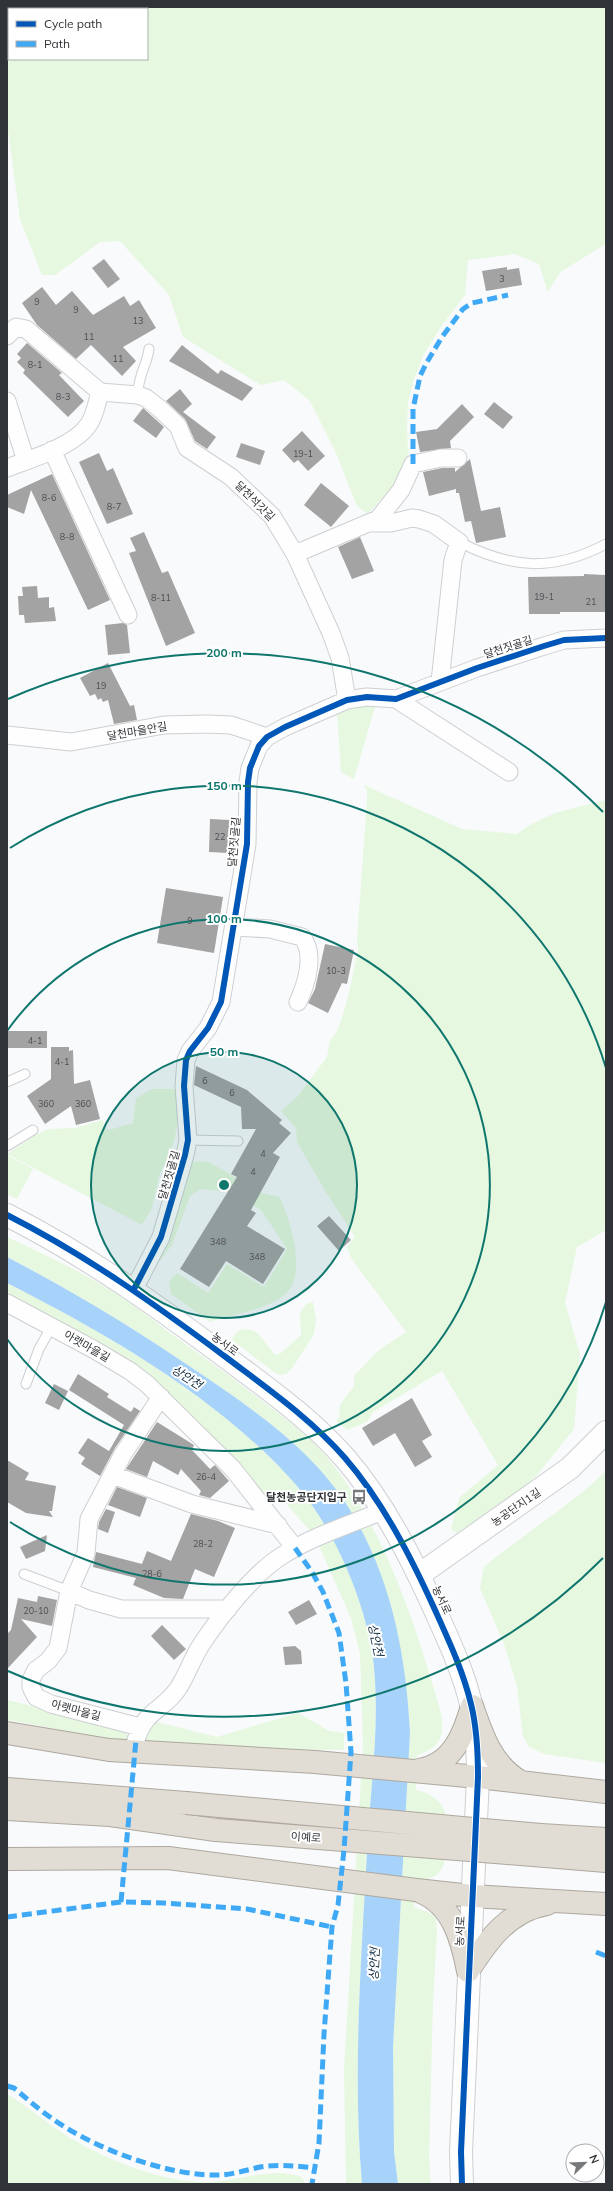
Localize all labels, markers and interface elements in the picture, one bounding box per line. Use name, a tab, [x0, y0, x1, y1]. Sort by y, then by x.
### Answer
legend	[8, 8, 148, 60]
text: Cycle path	[44, 16, 102, 31]
text: Path	[44, 36, 70, 51]
house number: 3	[499, 273, 505, 284]
house number: 9	[34, 296, 40, 307]
house number: 9	[73, 304, 79, 315]
house number: 13	[133, 315, 143, 326]
house number: 11	[84, 331, 94, 342]
house number: 11	[113, 353, 123, 364]
house number: 8-1	[28, 359, 42, 370]
house number: 8-3	[56, 391, 70, 402]
house number: 19-1	[293, 448, 313, 459]
street label: 달천석갓길	[232, 478, 278, 524]
house number: 8-6	[42, 492, 56, 503]
house number: 8-7	[107, 501, 121, 512]
house number: 8-8	[60, 531, 74, 542]
house number: 19-1	[534, 591, 554, 602]
house number: 8-11	[151, 592, 171, 603]
house number: 21	[586, 596, 596, 607]
street label: 달천짓골길	[482, 633, 534, 661]
text: 200 m	[206, 645, 242, 660]
house number: 19	[96, 680, 106, 691]
street label: 달천마을안길	[106, 719, 168, 743]
text: 150 m	[206, 778, 242, 793]
street label: 달천짓골길	[225, 816, 243, 868]
house number: 22	[215, 831, 225, 842]
text: 100 m	[206, 911, 242, 926]
house number: 9	[187, 915, 193, 926]
house number: 10-3	[326, 965, 346, 976]
house number: 4-1	[28, 1035, 42, 1046]
text: 50 m	[210, 1044, 238, 1059]
house number: 4-1	[55, 1056, 69, 1067]
house number: 6	[202, 1075, 208, 1086]
house number: 6	[229, 1087, 235, 1098]
house number: 360	[38, 1098, 54, 1109]
house number: 360	[75, 1098, 91, 1109]
house number: 4	[260, 1148, 266, 1159]
street label: 달천짓골길	[155, 1149, 183, 1201]
house number: 4	[250, 1166, 256, 1177]
centre of rings	[217, 1178, 231, 1192]
house number: 348	[210, 1236, 226, 1247]
house number: 348	[249, 1251, 265, 1262]
street label: 아랫마을길	[62, 1327, 112, 1365]
street label: 농서로	[209, 1329, 241, 1359]
water label: 상안천	[169, 1362, 207, 1393]
house number: 26-4	[196, 1471, 217, 1482]
street label: 농공단지1길	[489, 1485, 543, 1529]
bus stop icon: 달천농공단지입구	[350, 1488, 368, 1506]
place label: 달천농공단지입구	[266, 1490, 347, 1504]
house number: 28-2	[193, 1538, 213, 1549]
house number: 28-6	[142, 1568, 162, 1579]
street label: 농서로	[429, 1583, 455, 1617]
house number: 20-10	[23, 1605, 49, 1616]
water label: 상안천	[365, 1622, 387, 1660]
street label: 아랫마을길	[50, 1697, 102, 1723]
street label: 이예로	[290, 1829, 322, 1845]
street label: 농서로	[452, 1915, 468, 1947]
water label: 상안천	[366, 1945, 382, 1981]
north arrow	[565, 2143, 605, 2183]
text: N	[586, 2153, 602, 2166]

